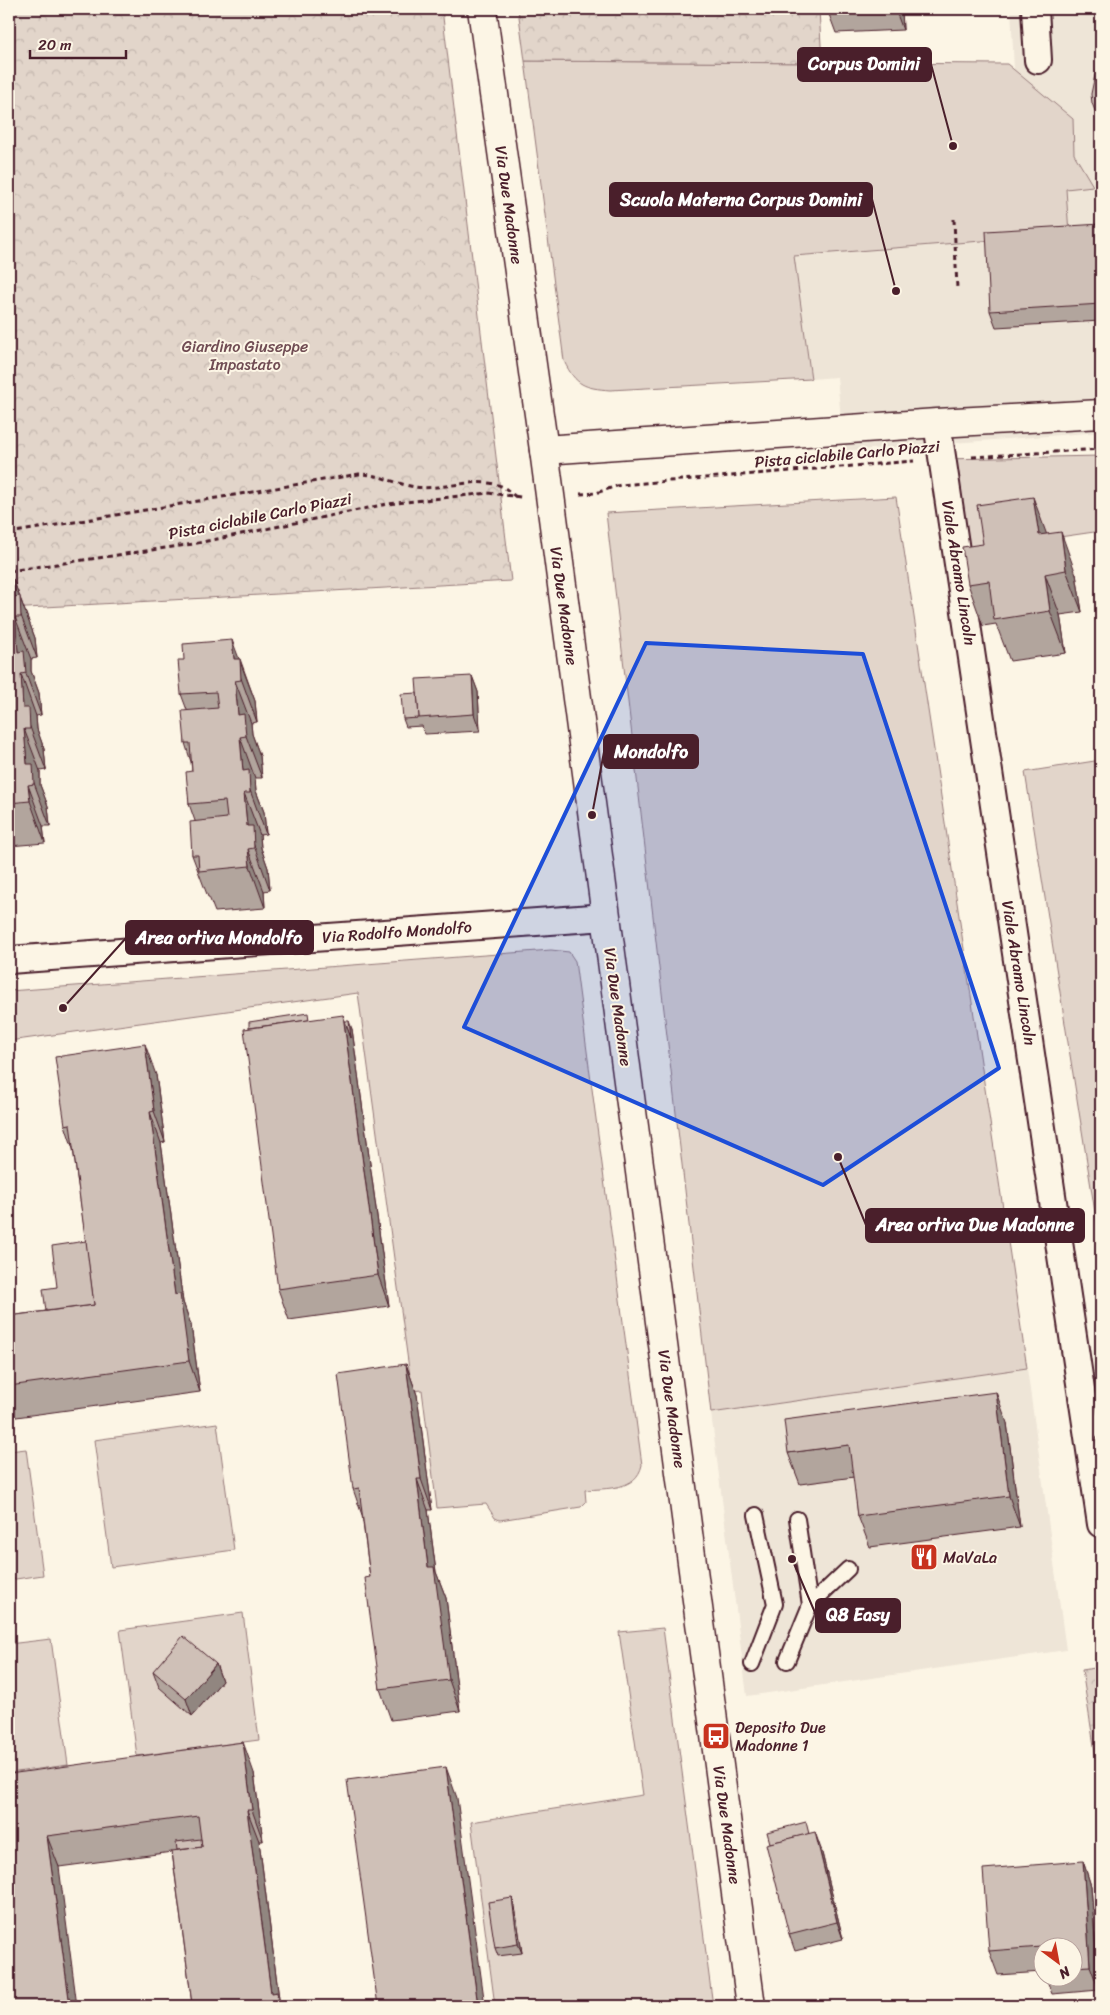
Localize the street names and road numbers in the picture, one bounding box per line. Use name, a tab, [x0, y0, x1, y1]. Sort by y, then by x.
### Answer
street label: Via Due Madonne	[486, 144, 532, 266]
street label: Pista ciclabile Carlo Piazzi	[753, 431, 941, 477]
street label: Pista ciclabile Carlo Piazzi	[166, 484, 355, 548]
street label: Viale Abramo Lincoln	[933, 498, 985, 648]
street label: Via Due Madonne	[541, 545, 587, 667]
street label: Viale Abramo Lincoln	[993, 898, 1045, 1048]
street label: Via Rodolfo Mondolfo	[321, 912, 473, 952]
street label: Via Due Madonne	[595, 946, 641, 1068]
street label: Via Due Madonne	[649, 1348, 695, 1470]
street label: Via Due Madonne	[704, 1764, 750, 1886]

